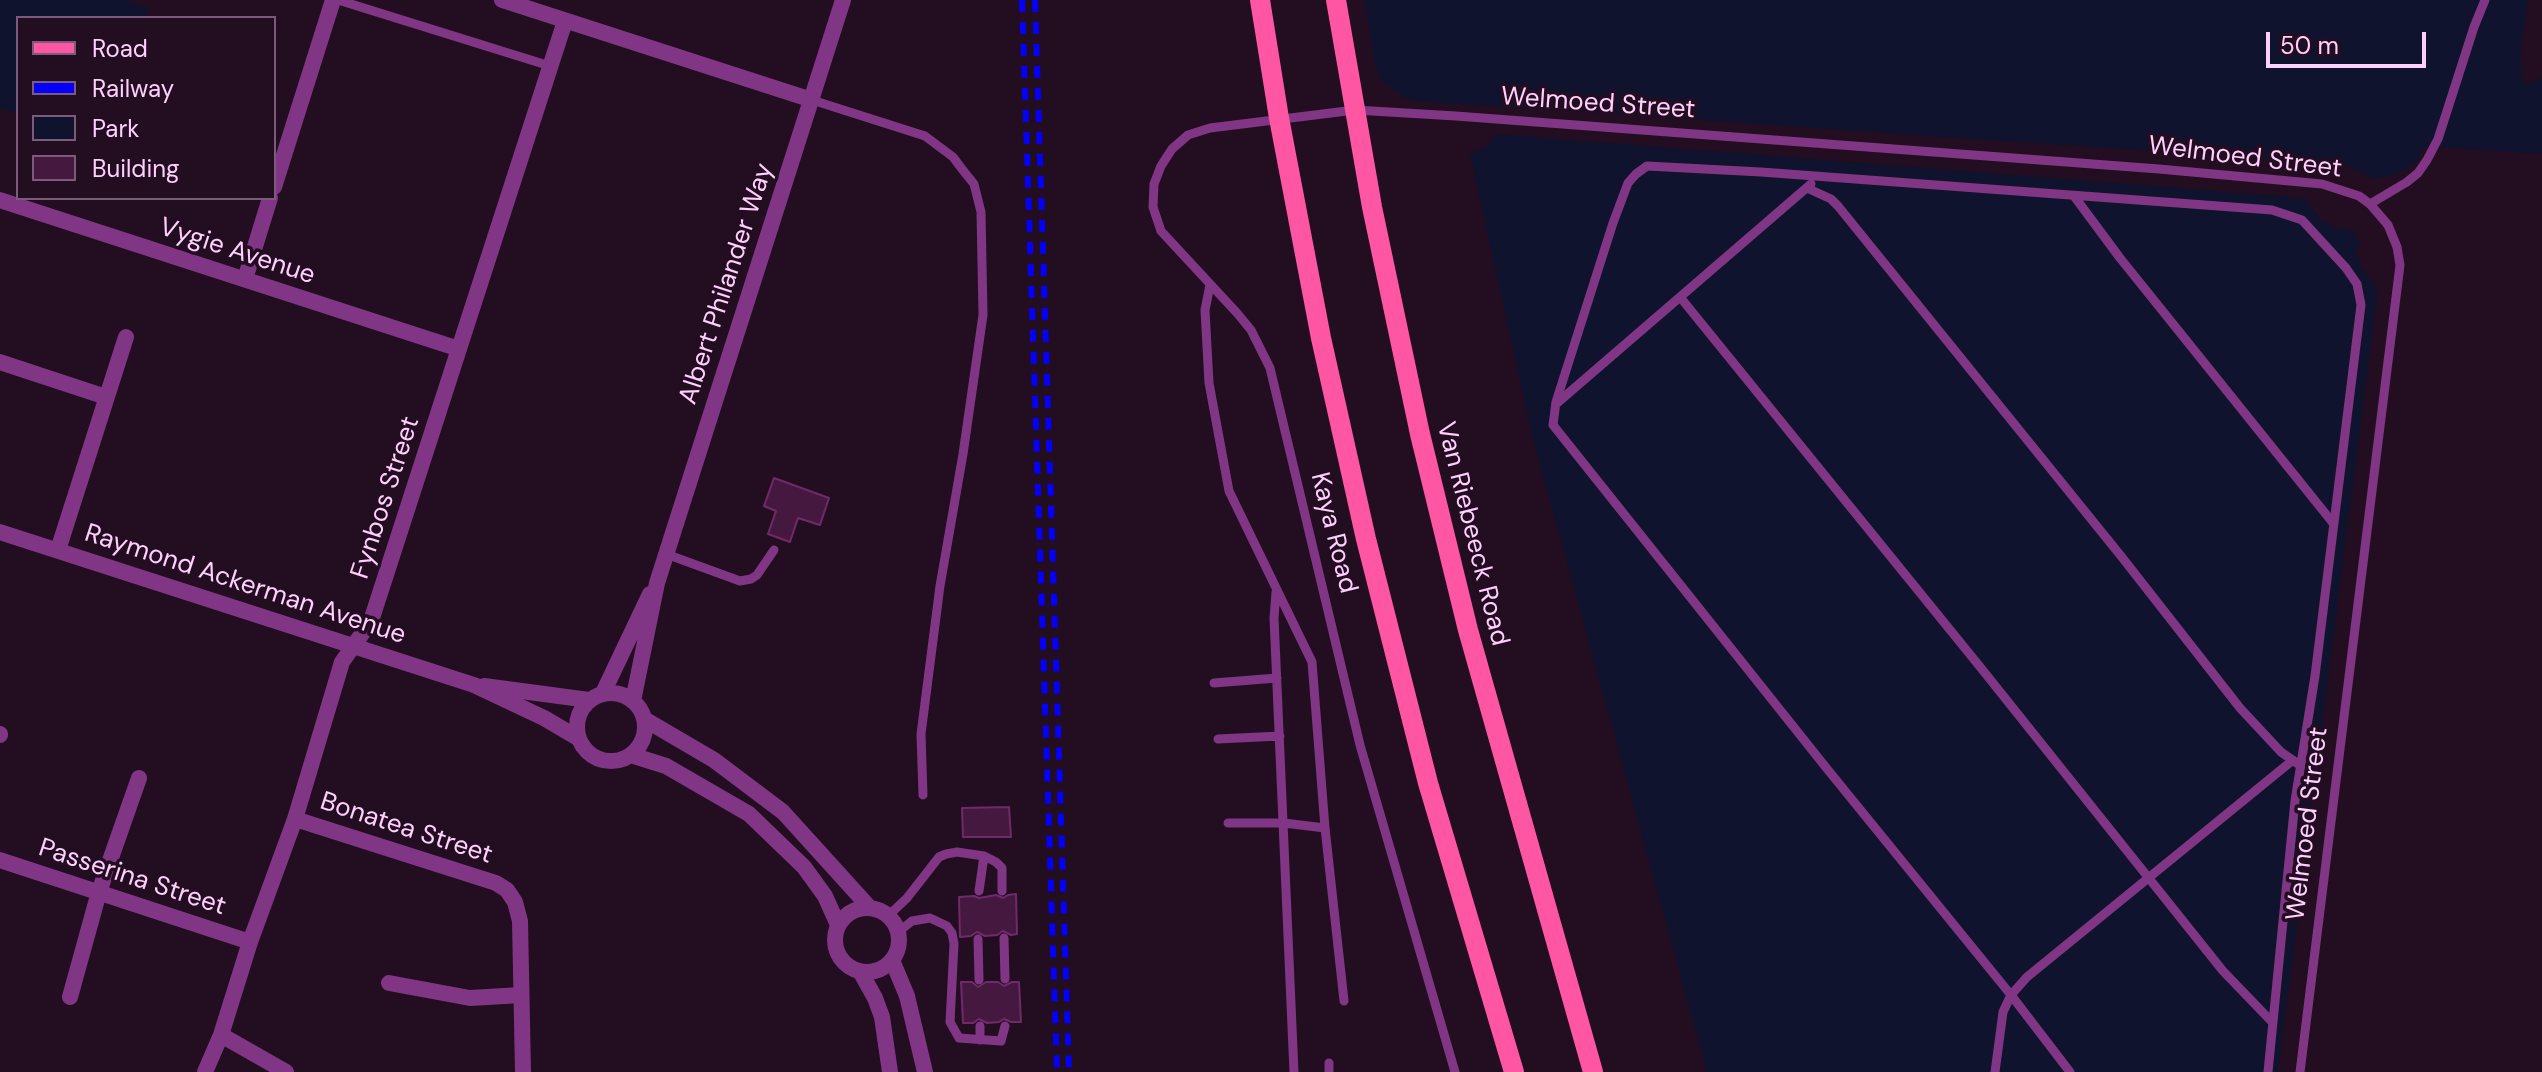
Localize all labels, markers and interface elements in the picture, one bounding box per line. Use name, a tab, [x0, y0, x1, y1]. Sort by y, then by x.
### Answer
legend	[16, 16, 276, 200]
scale bar	[2270, 16, 2430, 66]
text: 50 m	[2280, 30, 2339, 61]
text: Road	[92, 33, 148, 64]
text: Railway	[92, 73, 174, 104]
street label: Welmoed Street	[1500, 82, 1696, 126]
text: Park	[92, 113, 139, 144]
street label: Welmoed Street	[2146, 131, 2344, 185]
text: Building	[92, 153, 179, 184]
street label: Albert Philander Way	[673, 159, 781, 409]
street label: Vygie Avenue	[155, 212, 319, 292]
street label: Fynbos Street	[345, 413, 427, 583]
street label: Van Riebeeck Road	[1429, 419, 1515, 649]
street label: Kaya Road	[1303, 469, 1363, 597]
street label: Raymond Ackerman Avenue	[81, 518, 409, 652]
street label: Welmoed Street	[2281, 725, 2335, 923]
street label: Bonatea Street	[316, 786, 496, 872]
street label: Passerina Street	[34, 833, 230, 923]

